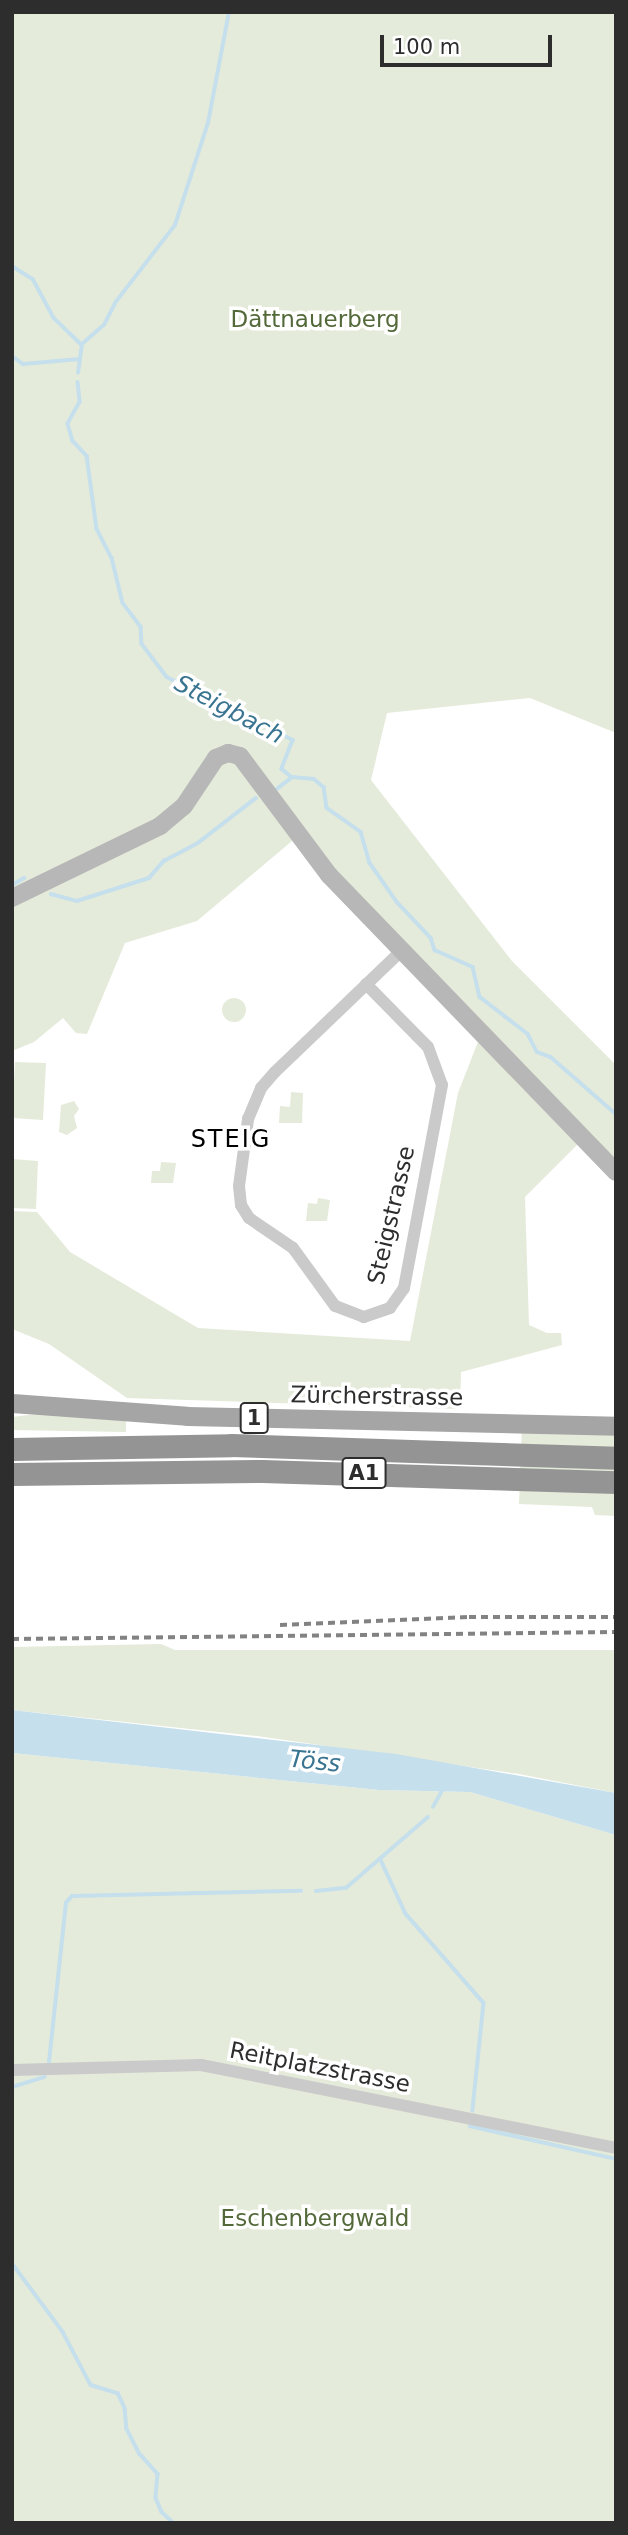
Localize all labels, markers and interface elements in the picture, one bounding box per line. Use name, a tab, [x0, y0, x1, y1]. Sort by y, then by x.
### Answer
scale bar	[383, 21, 554, 65]
text: 100 m	[393, 35, 460, 59]
park label: Dättnauerberg	[230, 305, 400, 333]
water label: Steigbach	[169, 669, 289, 751]
district label: STEIG	[191, 1126, 271, 1154]
street label: Steigstrasse	[362, 1143, 420, 1287]
street label: Zürcherstrasse	[290, 1381, 464, 1411]
road number: 1	[238, 1400, 270, 1436]
road number: A1	[341, 1456, 387, 1490]
water label: Töss	[288, 1745, 342, 1779]
street label: Reitplatzstrasse	[227, 2036, 413, 2098]
park label: Eschenbergwald	[221, 2204, 409, 2232]

